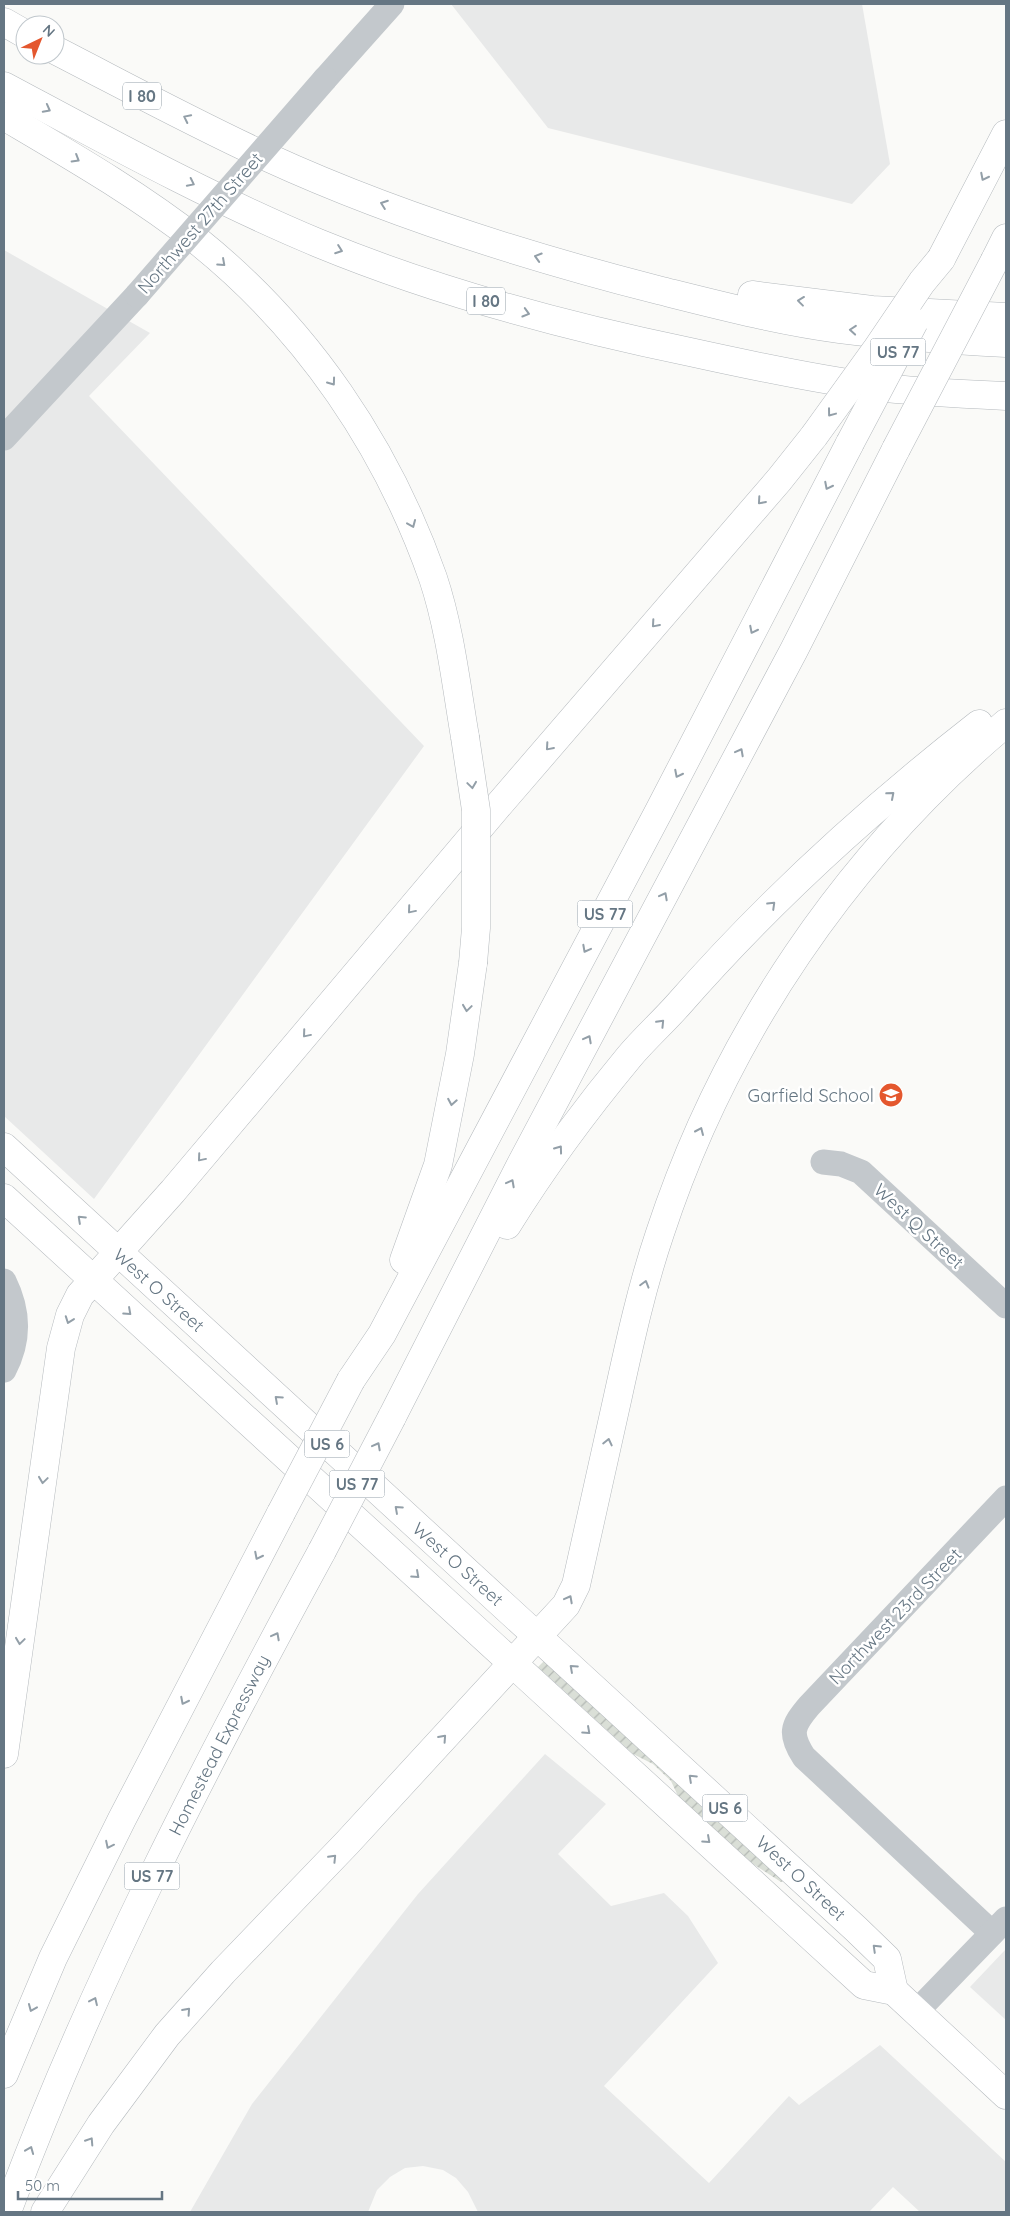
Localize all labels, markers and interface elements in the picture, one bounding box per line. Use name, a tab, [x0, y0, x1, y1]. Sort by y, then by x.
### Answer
north arrow	[15, 15, 65, 65]
text: N	[39, 20, 59, 41]
road number: I 80	[123, 82, 161, 110]
one-way arrow	[41, 103, 50, 113]
one-way arrow	[183, 114, 192, 125]
street label: Northwest 27th Street	[132, 148, 268, 298]
one-way arrow	[70, 152, 79, 162]
one-way arrow	[980, 172, 990, 181]
one-way arrow	[186, 177, 195, 187]
one-way arrow	[380, 200, 389, 210]
one-way arrow	[334, 244, 343, 254]
one-way arrow	[534, 252, 542, 262]
one-way arrow	[217, 257, 226, 266]
road number: I 80	[467, 288, 505, 314]
one-way arrow	[796, 296, 804, 307]
one-way arrow	[521, 308, 530, 318]
one-way arrow	[849, 325, 857, 336]
road number: US 77	[870, 338, 926, 366]
one-way arrow	[327, 376, 335, 385]
one-way arrow	[829, 407, 837, 416]
one-way arrow	[824, 481, 834, 490]
one-way arrow	[758, 495, 767, 504]
one-way arrow	[405, 519, 416, 528]
one-way arrow	[652, 618, 661, 627]
one-way arrow	[749, 625, 759, 634]
one-way arrow	[546, 741, 555, 750]
one-way arrow	[734, 748, 744, 757]
one-way arrow	[674, 769, 684, 778]
one-way arrow	[467, 781, 477, 790]
one-way arrow	[886, 791, 895, 800]
one-way arrow	[658, 892, 668, 901]
road number: US 77	[578, 901, 632, 928]
one-way arrow	[766, 901, 775, 910]
one-way arrow	[408, 904, 416, 913]
one-way arrow	[582, 944, 592, 953]
one-way arrow	[462, 1004, 472, 1012]
one-way arrow	[655, 1020, 664, 1029]
one-way arrow	[303, 1028, 311, 1037]
one-way arrow	[581, 1035, 591, 1044]
school or university icon: Garfield School	[878, 1082, 904, 1108]
place label: Garfield School	[748, 1084, 874, 1107]
one-way arrow	[447, 1097, 457, 1106]
one-way arrow	[693, 1127, 704, 1136]
one-way arrow	[553, 1145, 562, 1155]
one-way arrow	[198, 1152, 206, 1161]
street label: West Q Street	[869, 1178, 969, 1274]
one-way arrow	[505, 1179, 515, 1188]
one-way arrow	[78, 1216, 87, 1225]
street label: West O Street	[109, 1243, 209, 1337]
one-way arrow	[639, 1279, 650, 1288]
one-way arrow	[123, 1306, 132, 1315]
one-way arrow	[65, 1315, 75, 1323]
one-way arrow	[275, 1396, 284, 1405]
road number: US 6	[304, 1430, 350, 1458]
one-way arrow	[602, 1438, 613, 1447]
one-way arrow	[371, 1442, 381, 1451]
road number: US 77	[330, 1470, 384, 1498]
one-way arrow	[38, 1475, 48, 1484]
one-way arrow	[395, 1506, 404, 1515]
street label: West O Street	[408, 1517, 508, 1611]
street label: Northwest 23rd Street	[824, 1543, 966, 1689]
one-way arrow	[254, 1551, 264, 1560]
one-way arrow	[411, 1570, 420, 1579]
one-way arrow	[563, 1596, 573, 1605]
one-way arrow	[270, 1632, 280, 1641]
one-way arrow	[15, 1637, 26, 1645]
street label: Homestead Expressway	[163, 1651, 275, 1839]
one-way arrow	[569, 1665, 578, 1674]
one-way arrow	[180, 1695, 190, 1704]
one-way arrow	[581, 1725, 590, 1734]
one-way arrow	[437, 1735, 446, 1744]
one-way arrow	[689, 1775, 698, 1784]
road number: US 6	[702, 1795, 748, 1822]
street label: West O Street	[751, 1830, 851, 1926]
one-way arrow	[702, 1835, 711, 1844]
one-way arrow	[105, 1840, 115, 1849]
one-way arrow	[327, 1855, 336, 1864]
road number: US 77	[124, 1862, 180, 1890]
one-way arrow	[872, 1945, 881, 1954]
one-way arrow	[88, 1997, 98, 2006]
one-way arrow	[28, 2003, 39, 2012]
one-way arrow	[181, 2008, 190, 2017]
one-way arrow	[84, 2138, 93, 2147]
one-way arrow	[24, 2146, 35, 2155]
scale bar	[18, 2168, 161, 2200]
text: 50 m	[25, 2176, 60, 2195]

